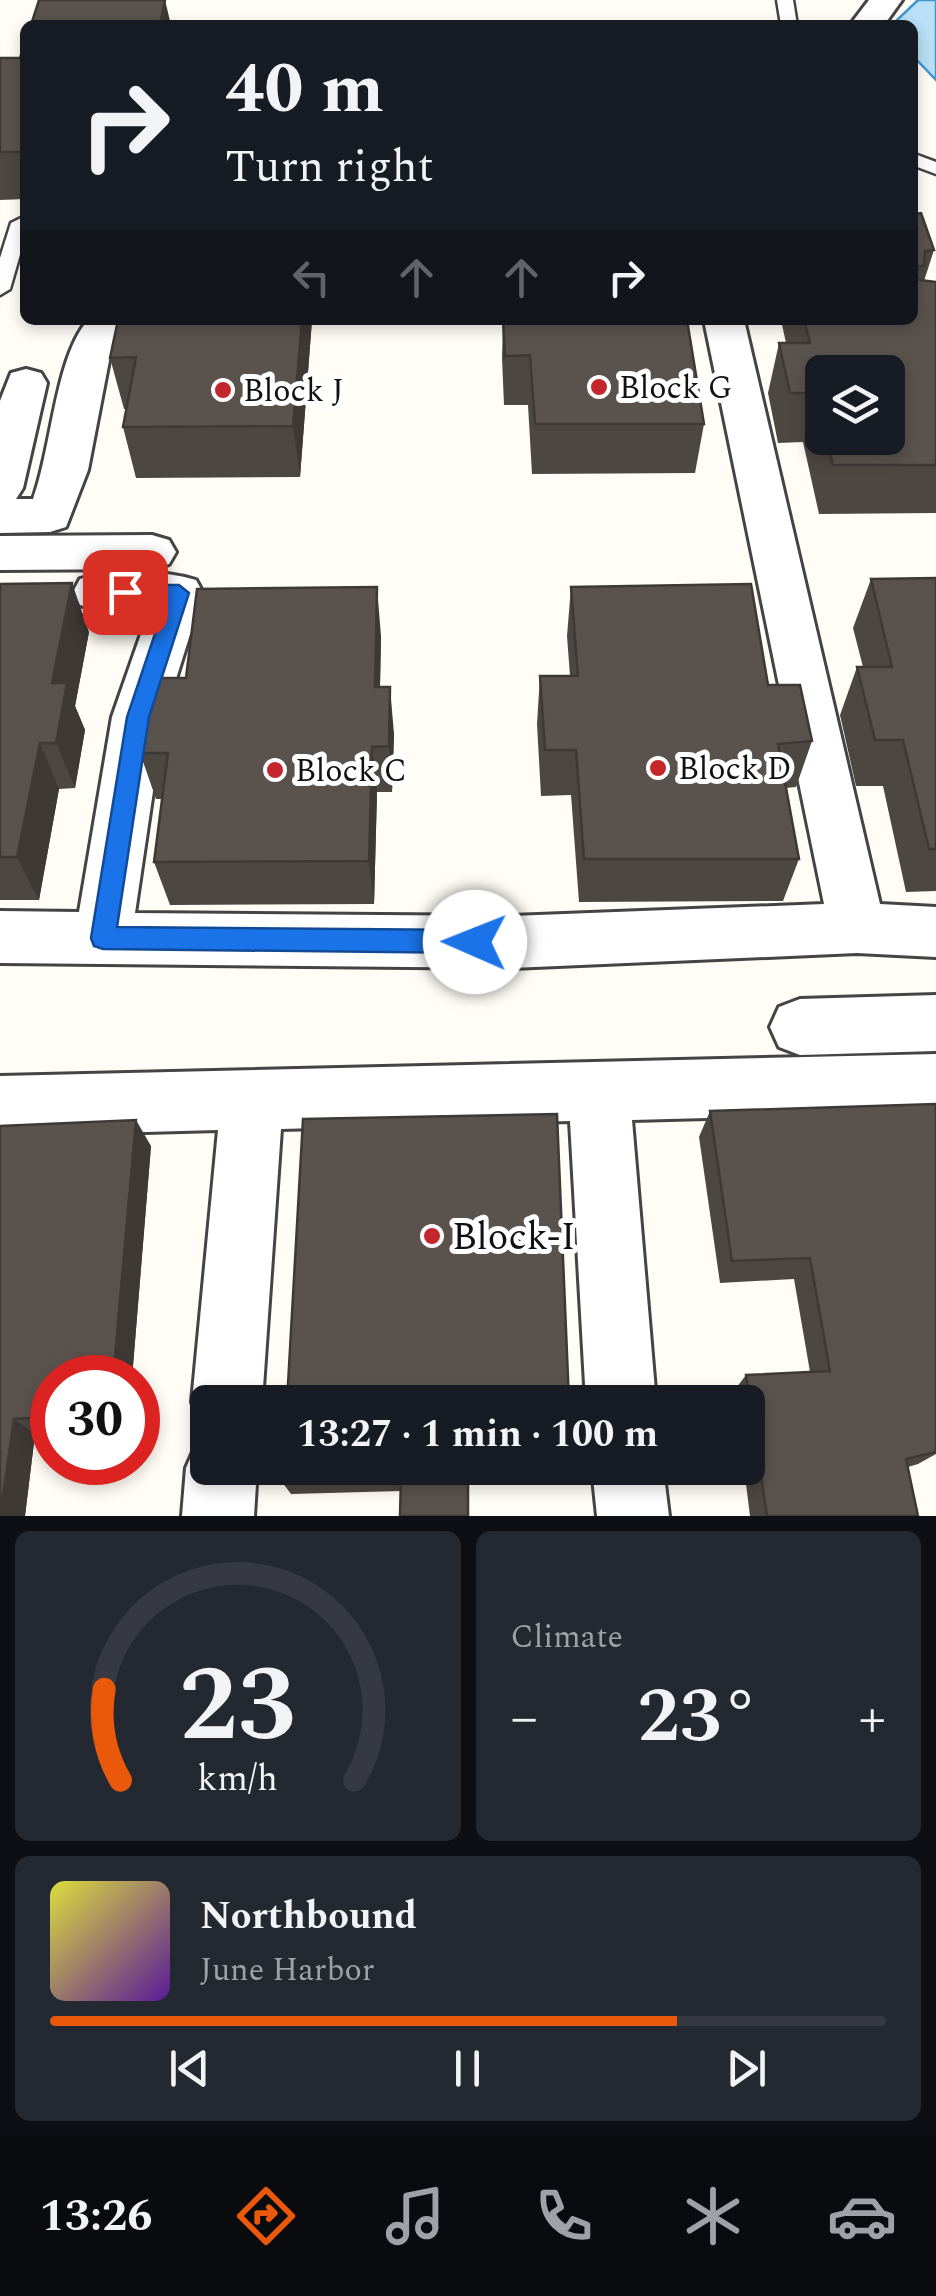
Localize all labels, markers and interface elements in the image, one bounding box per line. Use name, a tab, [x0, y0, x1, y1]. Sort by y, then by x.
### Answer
text: 40 m	[225, 37, 384, 143]
icon: right	[60, 60, 190, 190]
text: Turn right	[225, 133, 434, 202]
icon: left	[284, 250, 339, 305]
icon: ahead	[389, 250, 444, 305]
icon: ahead	[494, 250, 549, 305]
icon: right	[599, 250, 654, 305]
map controls	[805, 355, 905, 455]
button: layers	[805, 355, 905, 455]
place label: Block G	[619, 364, 732, 413]
place label: Block J	[243, 367, 344, 416]
marker: Block G	[588, 376, 610, 398]
marker: Block J	[212, 379, 234, 401]
pin	[83, 550, 168, 635]
icon: arrive	[98, 565, 153, 620]
place label: Block D	[678, 745, 792, 794]
place label: Block C	[295, 747, 407, 796]
marker: Block D	[647, 757, 669, 779]
marker: Block C	[264, 759, 286, 781]
position arrow	[423, 890, 527, 994]
place label: Block-I	[452, 1209, 575, 1267]
marker: Block-I	[421, 1225, 443, 1247]
speed limit sign: 30	[30, 1355, 160, 1485]
text: 13:27 · 1 min · 100 m	[297, 1406, 658, 1464]
text: Climate	[511, 1613, 623, 1662]
text: 23	[179, 1628, 296, 1786]
text: 23°	[637, 1661, 759, 1775]
text: −	[511, 1677, 538, 1760]
text: +	[858, 1677, 886, 1760]
text: km/h	[198, 1752, 278, 1807]
text: Northbound	[200, 1888, 417, 1946]
text: June Harbor	[200, 1946, 375, 1995]
icon: previous	[162, 2041, 217, 2096]
icon: pause	[440, 2041, 495, 2096]
icon: next	[719, 2041, 774, 2096]
icon: directions	[231, 2181, 301, 2251]
icon: music	[380, 2181, 450, 2251]
icon: phone	[529, 2181, 599, 2251]
icon: climate	[678, 2181, 748, 2251]
icon: car	[827, 2181, 897, 2251]
text: 13:26	[39, 2182, 152, 2251]

